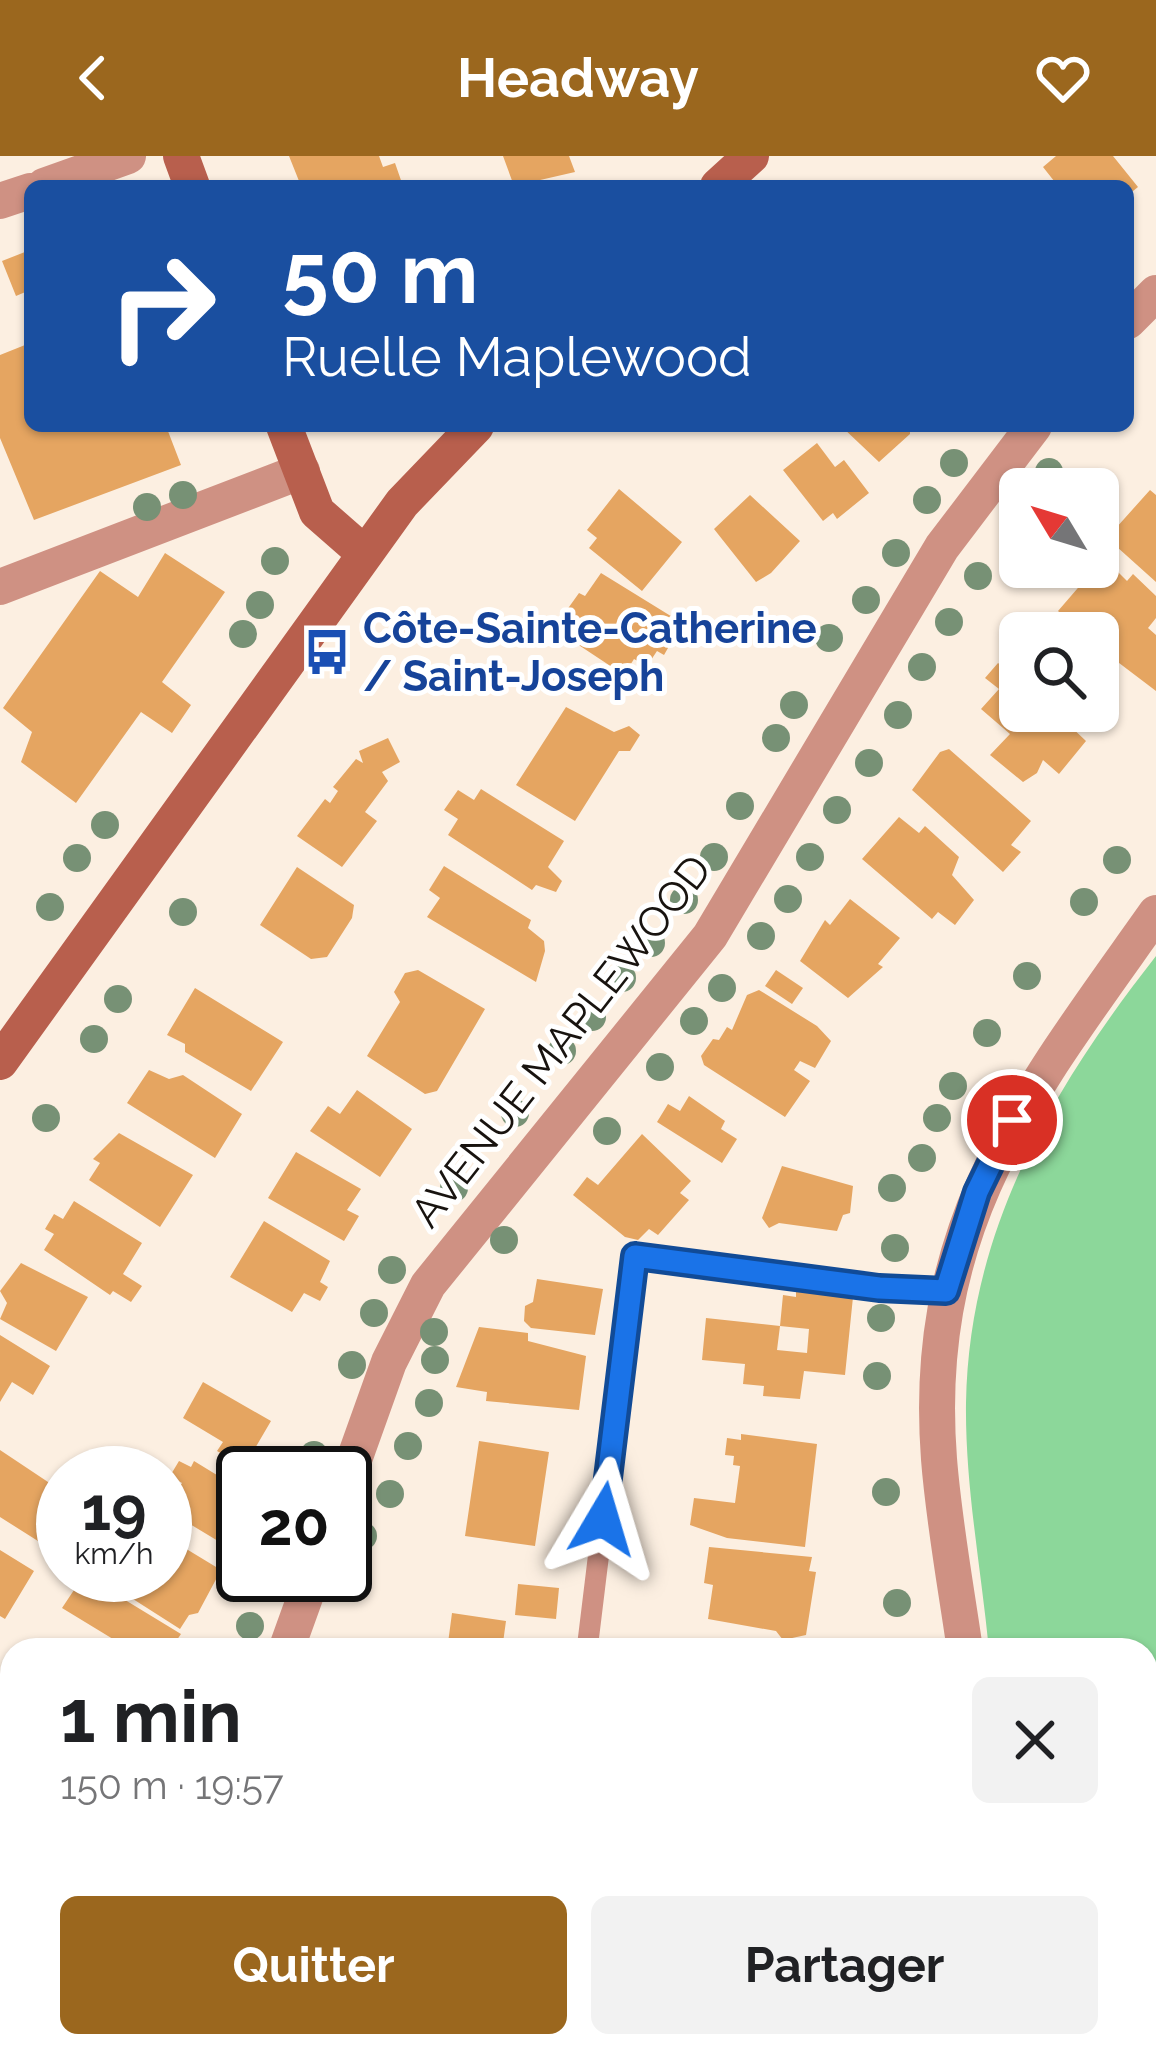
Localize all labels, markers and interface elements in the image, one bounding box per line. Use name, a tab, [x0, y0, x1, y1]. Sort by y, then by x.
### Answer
icon: back	[60, 45, 126, 111]
icon: heart	[1030, 45, 1096, 111]
text: Headway	[457, 46, 699, 110]
text: 50 m	[282, 224, 478, 323]
icon: right	[84, 228, 240, 384]
text: Ruelle Maplewood	[282, 325, 752, 389]
north arrow	[999, 468, 1119, 588]
map controls	[999, 468, 1119, 732]
place label: Côte-Sainte-Catherine / Saint-Joseph	[363, 604, 817, 701]
button: search	[999, 612, 1119, 732]
bus stop icon: Côte-Sainte-Catherine / Saint-Joseph	[302, 627, 352, 677]
street label: AVENUE MAPLEWOOD	[401, 846, 721, 1236]
pin	[961, 1069, 1063, 1171]
icon: arrive	[979, 1087, 1045, 1153]
speed limit sign: 20	[216, 1446, 372, 1602]
position arrow	[540, 1456, 666, 1582]
text: 19	[82, 1474, 146, 1544]
text: km/h	[74, 1536, 154, 1571]
text: 1 min	[60, 1674, 242, 1759]
button: close	[972, 1677, 1098, 1803]
text: 150 m · 19:57	[60, 1762, 284, 1808]
button: Quitter	[60, 1896, 567, 2034]
button: Partager	[591, 1896, 1098, 2034]

